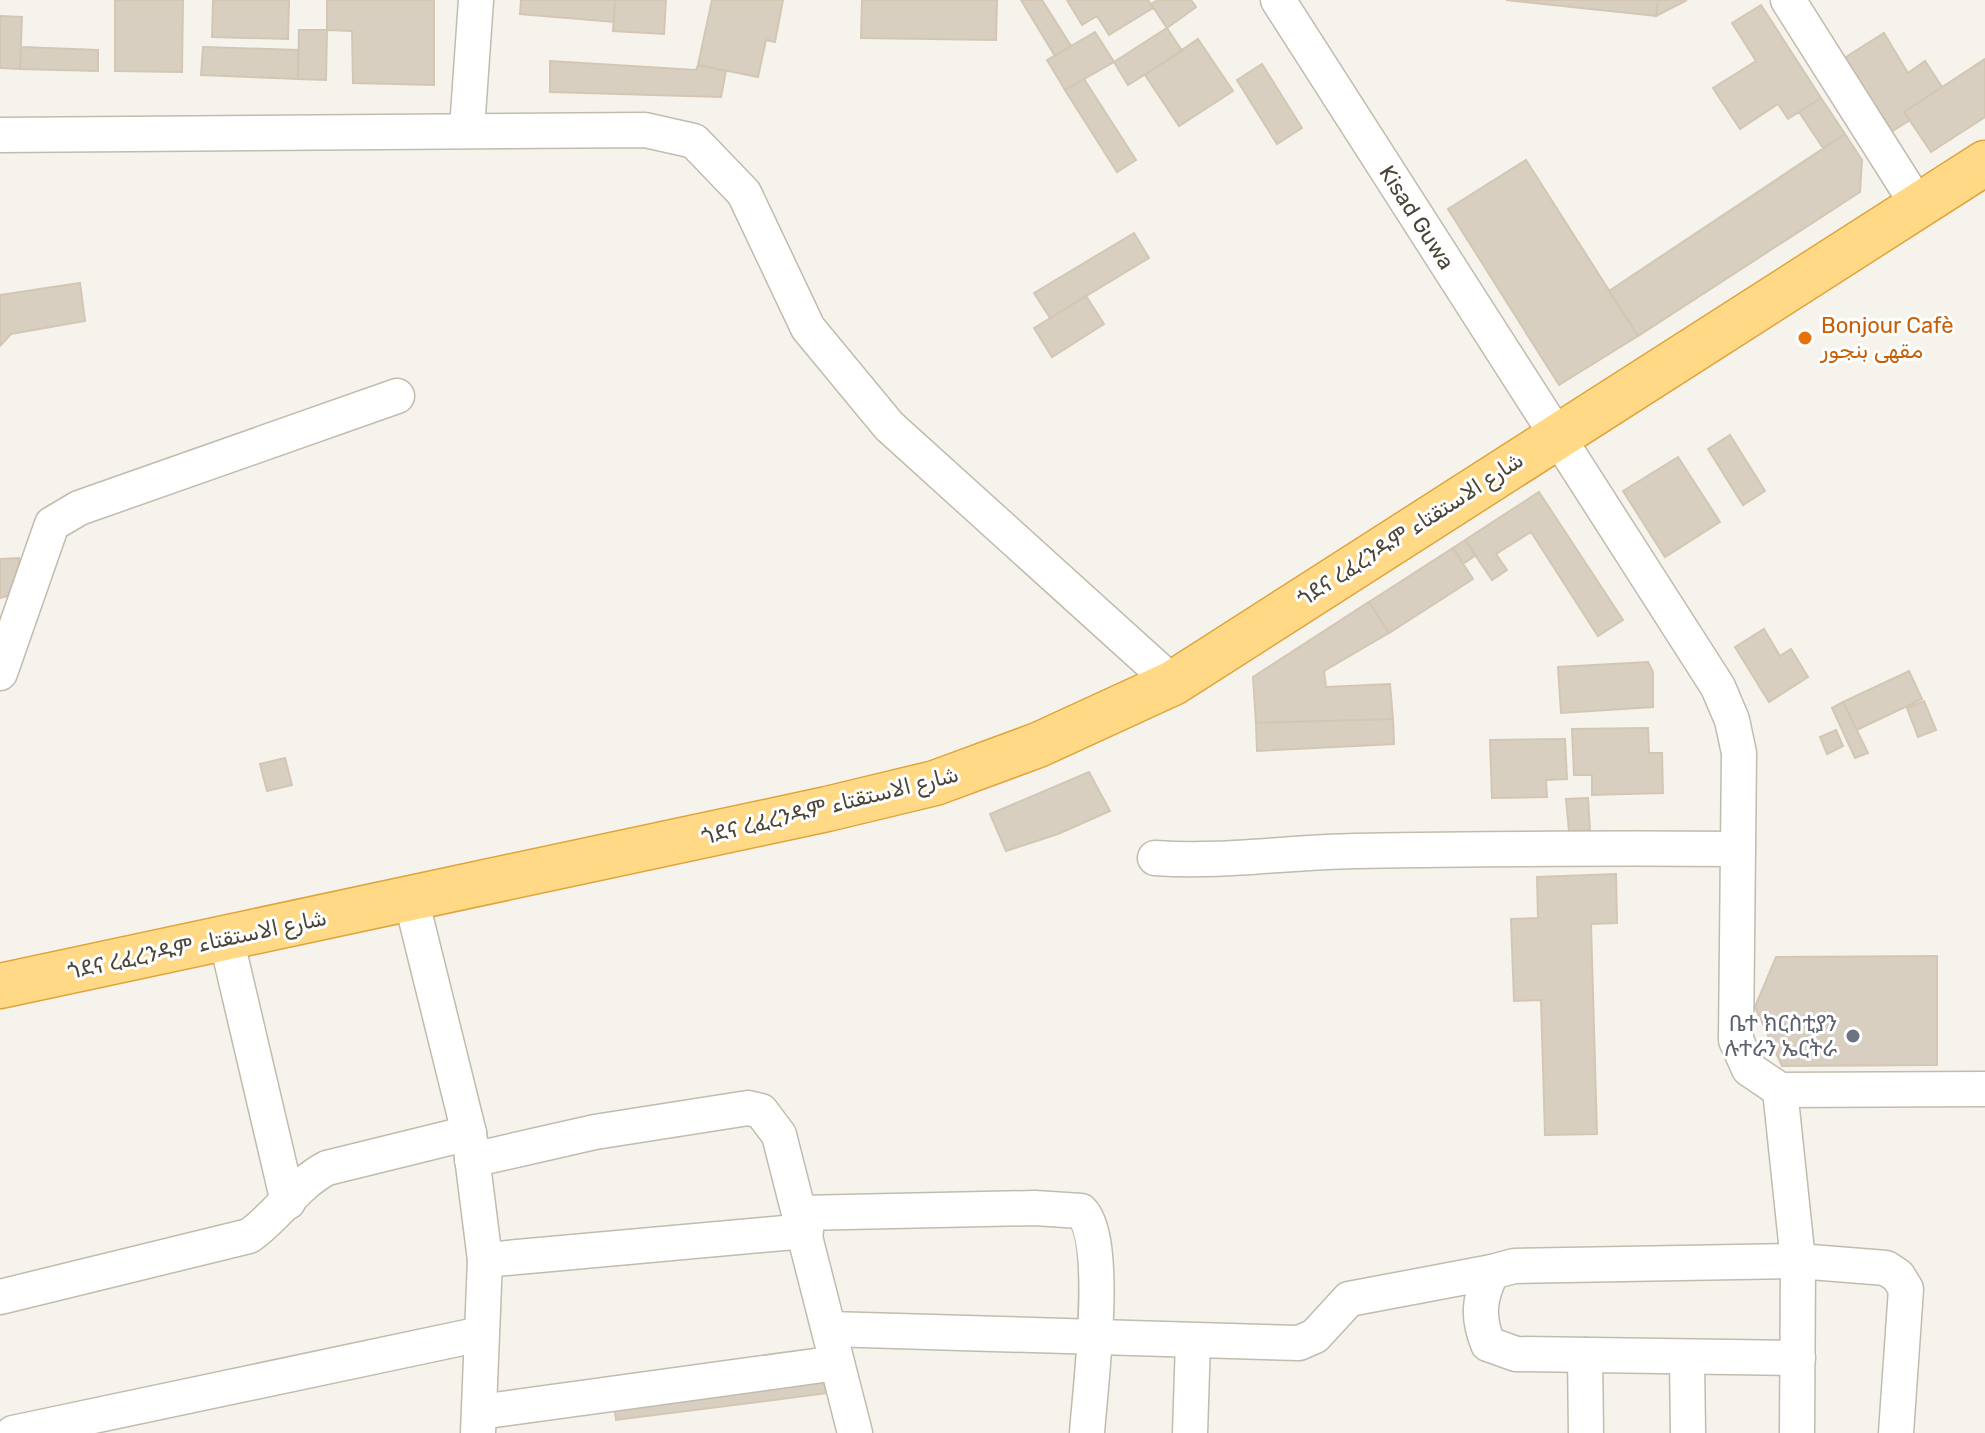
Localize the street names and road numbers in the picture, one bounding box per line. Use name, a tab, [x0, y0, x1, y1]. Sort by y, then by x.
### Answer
street label: Kisad Guwa	[1373, 161, 1460, 275]
street label: ጎደና ረፈረንዱም شارع الاستقتاء	[1292, 446, 1529, 614]
street label: ጎደና ረፈረንዱም شارع الاستقتاء	[699, 760, 962, 852]
street label: ጎደና ረፈረንዱም شارع الاستقتاء	[65, 904, 329, 987]

